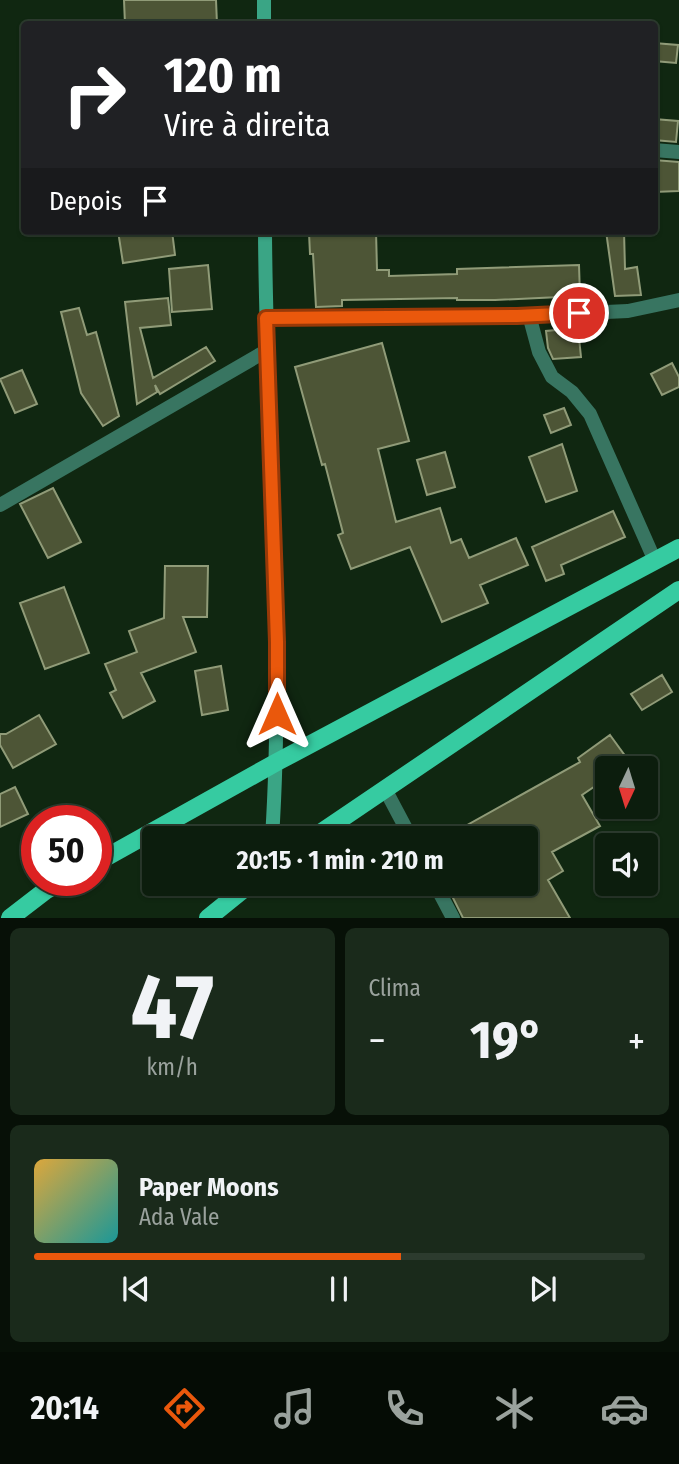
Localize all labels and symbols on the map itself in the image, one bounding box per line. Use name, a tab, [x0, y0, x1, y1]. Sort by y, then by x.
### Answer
pin	[549, 283, 609, 343]
position arrow	[240, 677, 314, 751]
north arrow	[595, 756, 658, 819]
speed limit sign: 50	[21, 805, 112, 896]

